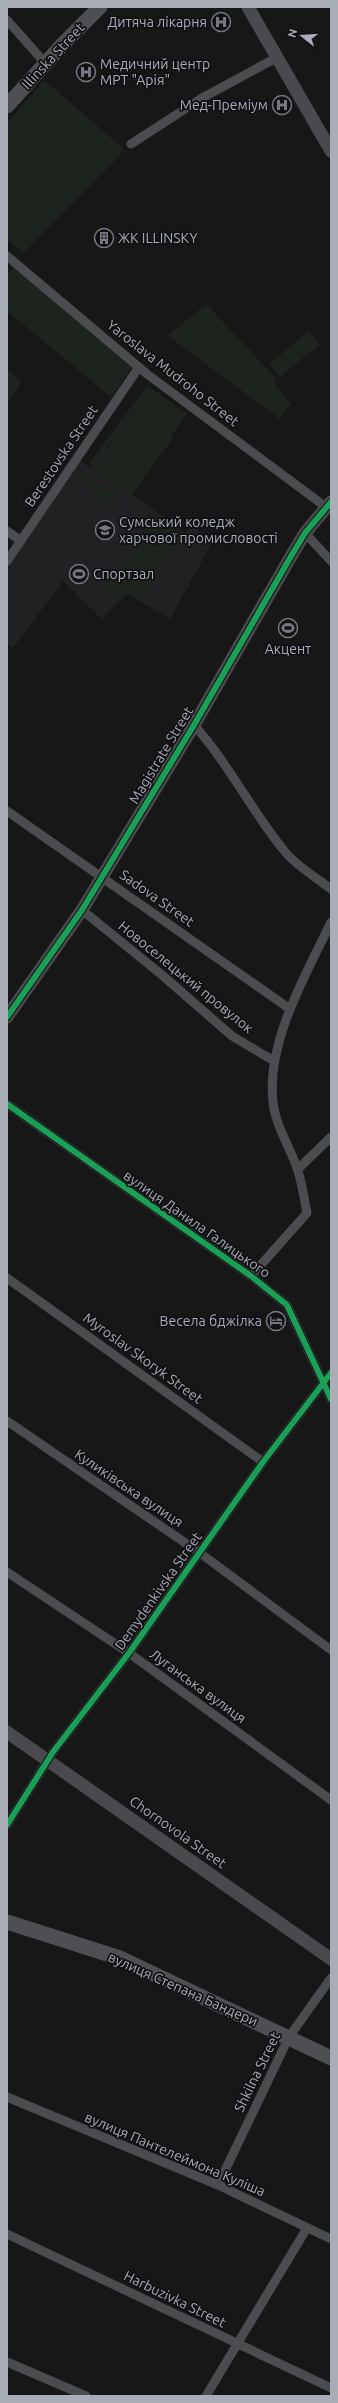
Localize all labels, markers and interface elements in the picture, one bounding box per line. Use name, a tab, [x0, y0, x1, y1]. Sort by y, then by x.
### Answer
hospital icon: Дитяча лікарня	[210, 11, 232, 33]
place label: Дитяча лікарня	[108, 14, 207, 30]
north arrow	[282, 16, 322, 56]
street label: Illinska Street	[18, 19, 88, 93]
text: N	[285, 27, 299, 39]
place label: Медичний центр МРТ "Арія"	[100, 56, 210, 88]
hospital icon: Медичний центр МРТ "Арія"	[75, 61, 97, 83]
hospital icon: Мед-Преміум	[271, 94, 293, 116]
place label: Мед-Преміум	[180, 97, 268, 113]
building icon: ЖК ILLINSKY	[93, 227, 115, 249]
place label: ЖК ILLINSKY	[118, 230, 198, 246]
street label: Yaroslava Mudroho Street	[104, 317, 242, 430]
street label: Berestovska Street	[21, 402, 101, 510]
place label: Сумський коледж харчової промисловості	[119, 514, 278, 546]
school or university icon: Сумський коледж харчової промисловості	[94, 519, 116, 541]
sports icon: Спортзал	[68, 563, 90, 585]
place label: Спортзал	[93, 566, 154, 582]
sports icon: Акцент	[277, 617, 299, 639]
place label: Акцент	[265, 641, 311, 657]
street label: Magistrate Street	[126, 703, 197, 806]
street label: Sadova Street	[117, 866, 198, 930]
street label: Новоселецький провулок	[115, 918, 257, 1036]
street label: вулиця Данила Галицького	[121, 1167, 273, 1281]
street label: Myroslav Skoryk Street	[80, 1309, 206, 1407]
hotel icon: Весела бджілка	[265, 1310, 287, 1332]
place label: Весела бджілка	[160, 1313, 262, 1329]
street label: Куликівська вулиця	[72, 1446, 186, 1530]
street label: Demydenkivska Street	[111, 1529, 205, 1653]
street label: Луганська вулиця	[147, 1646, 249, 1726]
street label: Chornovola Street	[127, 1793, 230, 1872]
street label: вулиця Степана Бандери	[106, 1949, 260, 2029]
street label: Shkilna Street	[231, 2029, 283, 2115]
street label: вулиця Пантелеймона Куліша	[82, 2109, 268, 2199]
street label: Harbuzivka Street	[121, 2267, 229, 2331]

